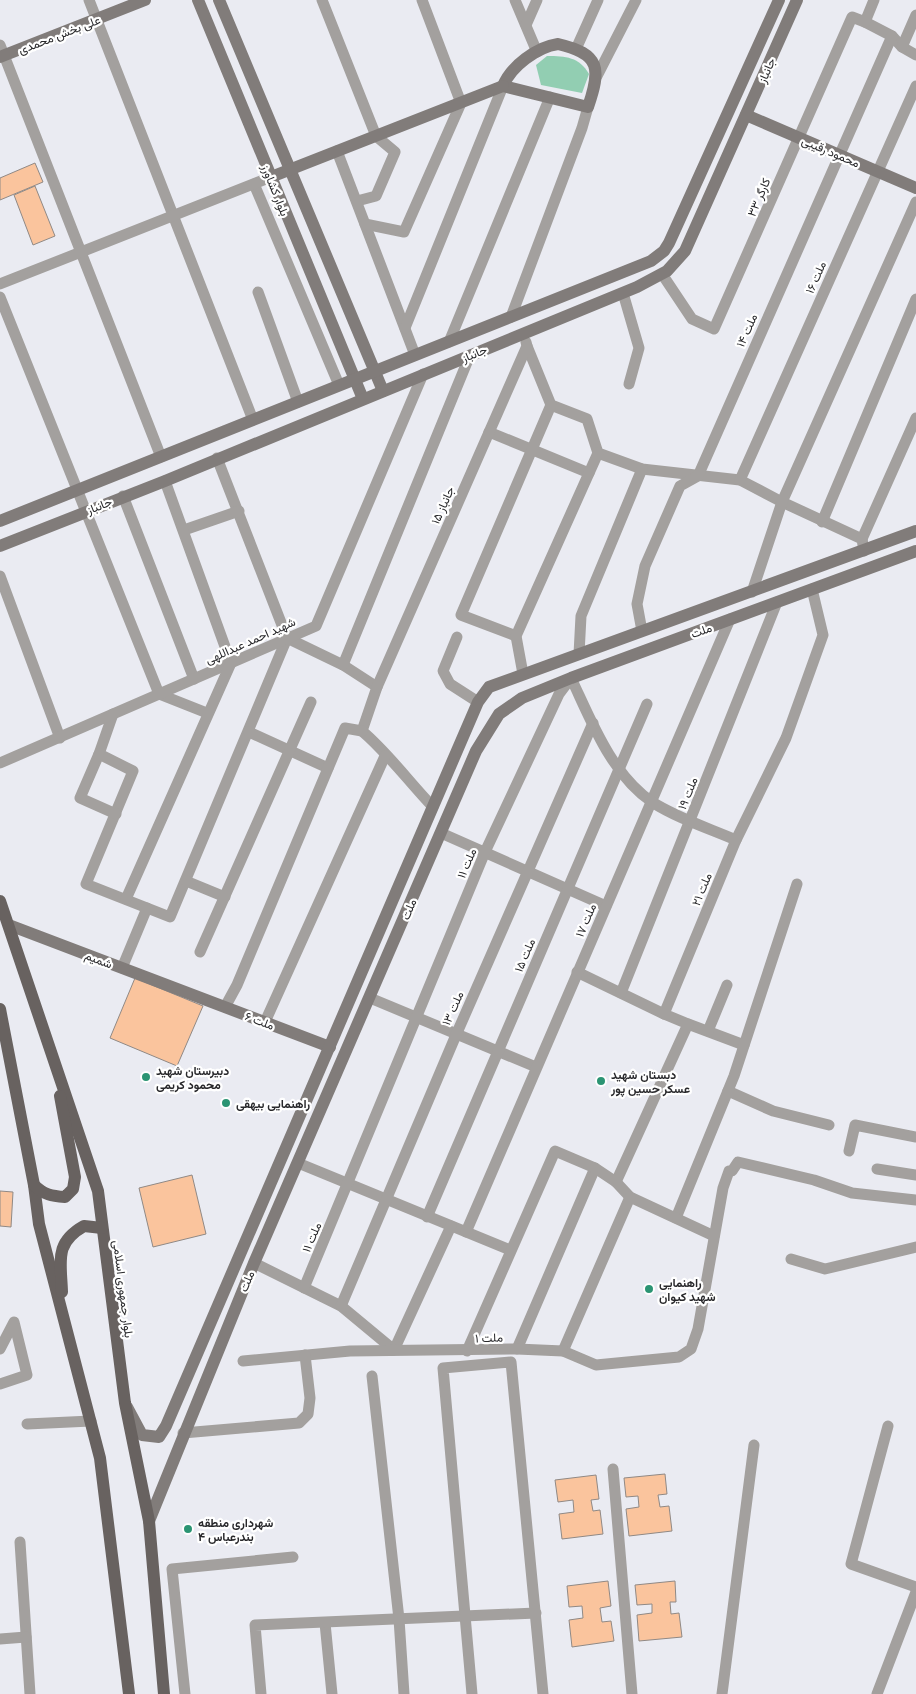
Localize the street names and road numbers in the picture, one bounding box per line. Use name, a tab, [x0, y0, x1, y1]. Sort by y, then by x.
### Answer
street label: علی بخش محمدی	[16, 11, 103, 58]
street label: جانباز	[753, 55, 780, 86]
street label: محمود رقیبی	[799, 132, 863, 171]
street label: بلوار کشاورز	[257, 161, 294, 219]
street label: کارگر ۳۳	[743, 175, 774, 219]
street label: ملت ۱۶	[801, 258, 829, 296]
street label: ملت ۱۴	[732, 311, 760, 349]
street label: جانباز	[458, 341, 489, 367]
street label: جانباز ۱۵	[427, 484, 458, 527]
street label: جانباز	[83, 493, 114, 519]
street label: شهید احمد عبداللهی	[202, 613, 298, 668]
street label: ملت	[688, 619, 714, 641]
street label: ملت ۱۹	[673, 774, 701, 812]
street label: ملت ۱۱	[453, 845, 479, 881]
street label: ملت ۲۱	[687, 870, 715, 908]
street label: ملت	[396, 896, 420, 922]
street label: ملت ۱۷	[571, 901, 599, 939]
street label: ملت ۱۵	[510, 936, 538, 974]
street label: شمیم	[83, 946, 115, 972]
street label: ملت ۱۳	[437, 988, 467, 1028]
street label: ملت ۶	[243, 1007, 277, 1033]
street label: ملت ۱۱	[298, 1219, 324, 1255]
street label: بلوار جمهوری اسلامی	[109, 1239, 138, 1339]
street label: ملت	[234, 1268, 258, 1294]
street label: ملت ۱	[475, 1329, 503, 1345]

